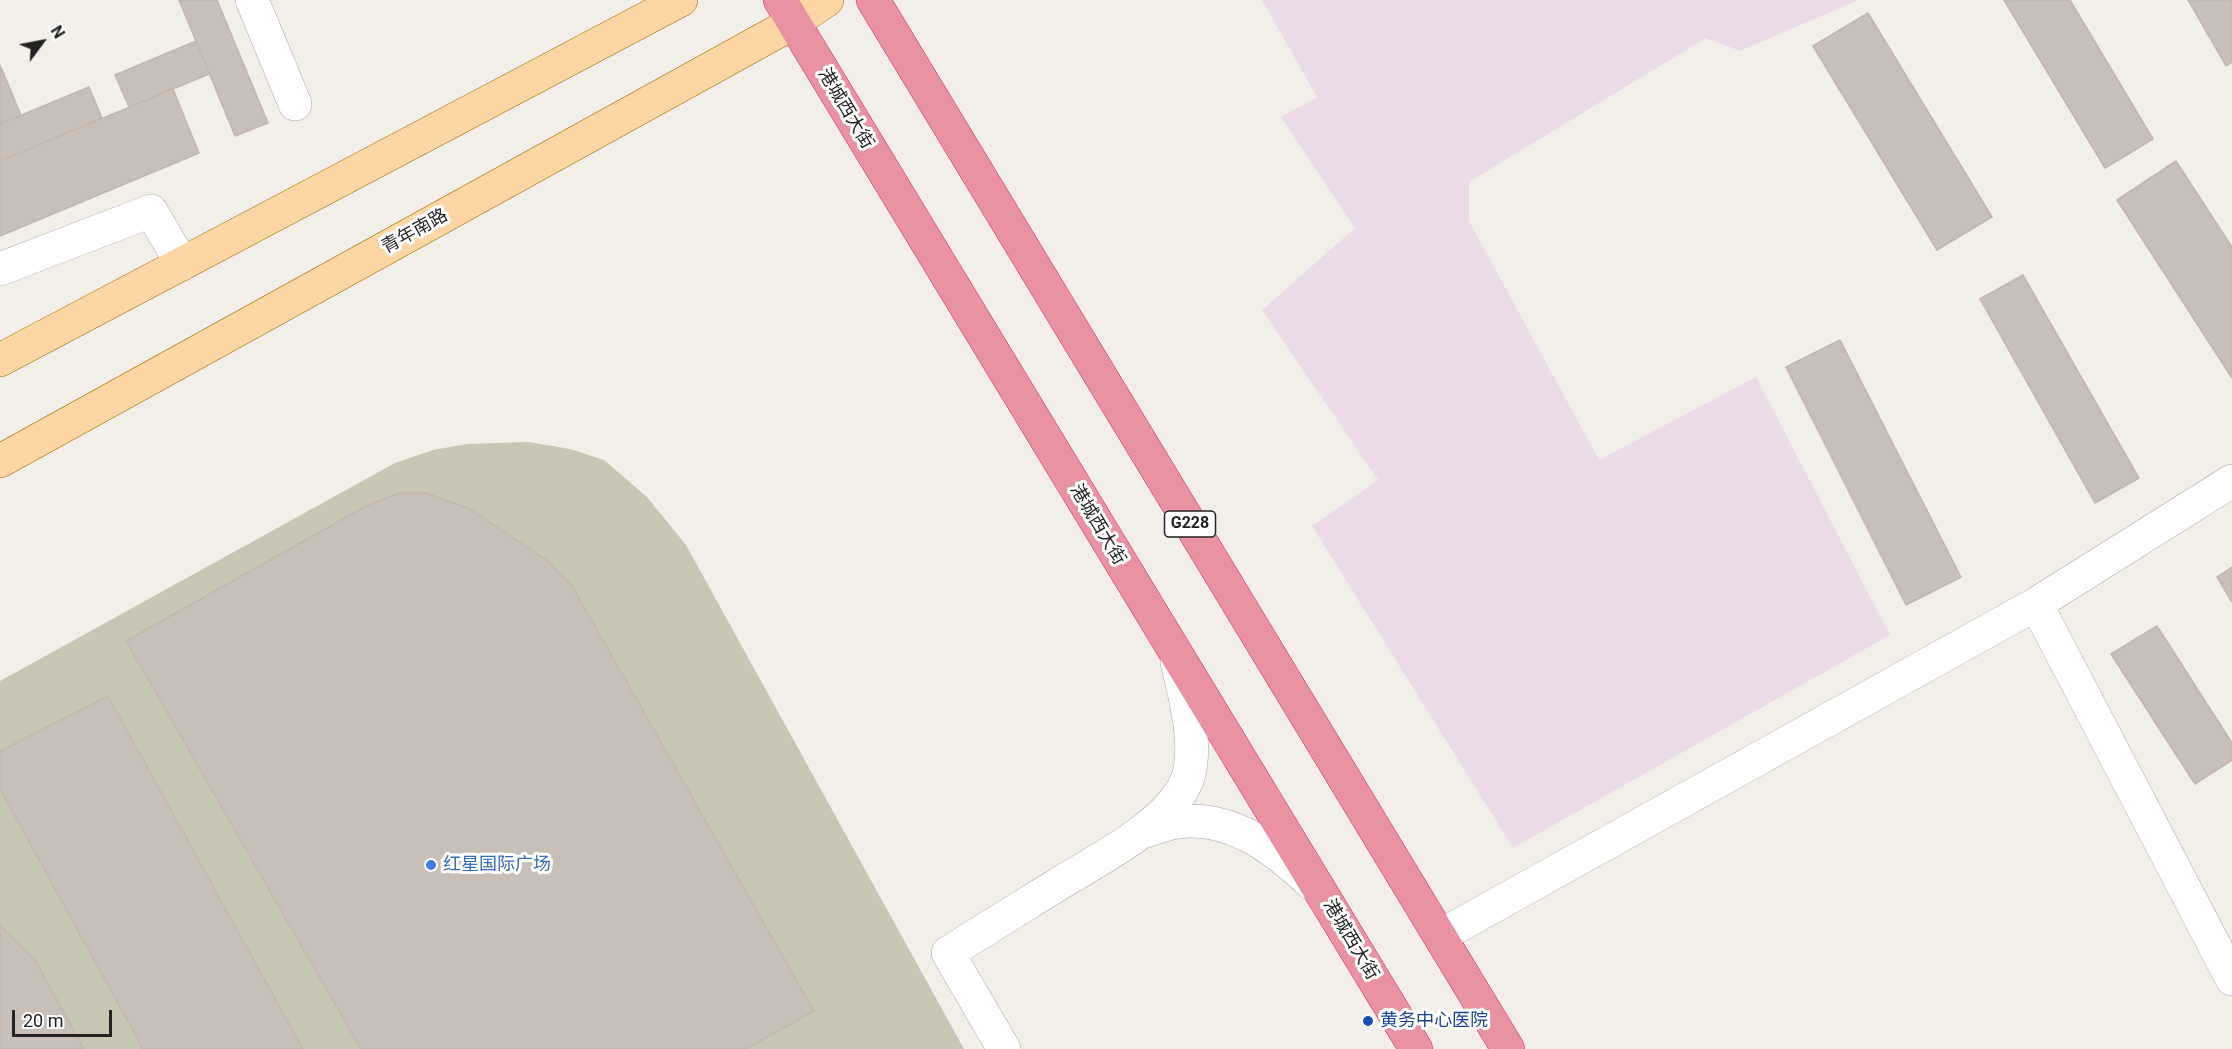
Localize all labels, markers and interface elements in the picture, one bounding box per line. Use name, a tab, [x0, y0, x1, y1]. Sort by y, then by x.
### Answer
north arrow	[12, 12, 72, 72]
text: N	[47, 22, 69, 42]
street label: 港城西大街	[813, 65, 877, 153]
street label: 青年南路	[378, 205, 452, 259]
street label: 港城西大街	[1065, 481, 1129, 569]
road number: G228	[1164, 511, 1216, 537]
place label: 红星国际广场	[443, 854, 551, 876]
marker: 红星国际广场	[424, 858, 438, 872]
street label: 港城西大街	[1318, 896, 1382, 984]
scale bar	[15, 998, 116, 1036]
text: 20 m	[23, 1010, 63, 1031]
place label: 黄务中心医院	[1380, 1010, 1488, 1032]
marker: 黄务中心医院	[1361, 1014, 1375, 1028]

